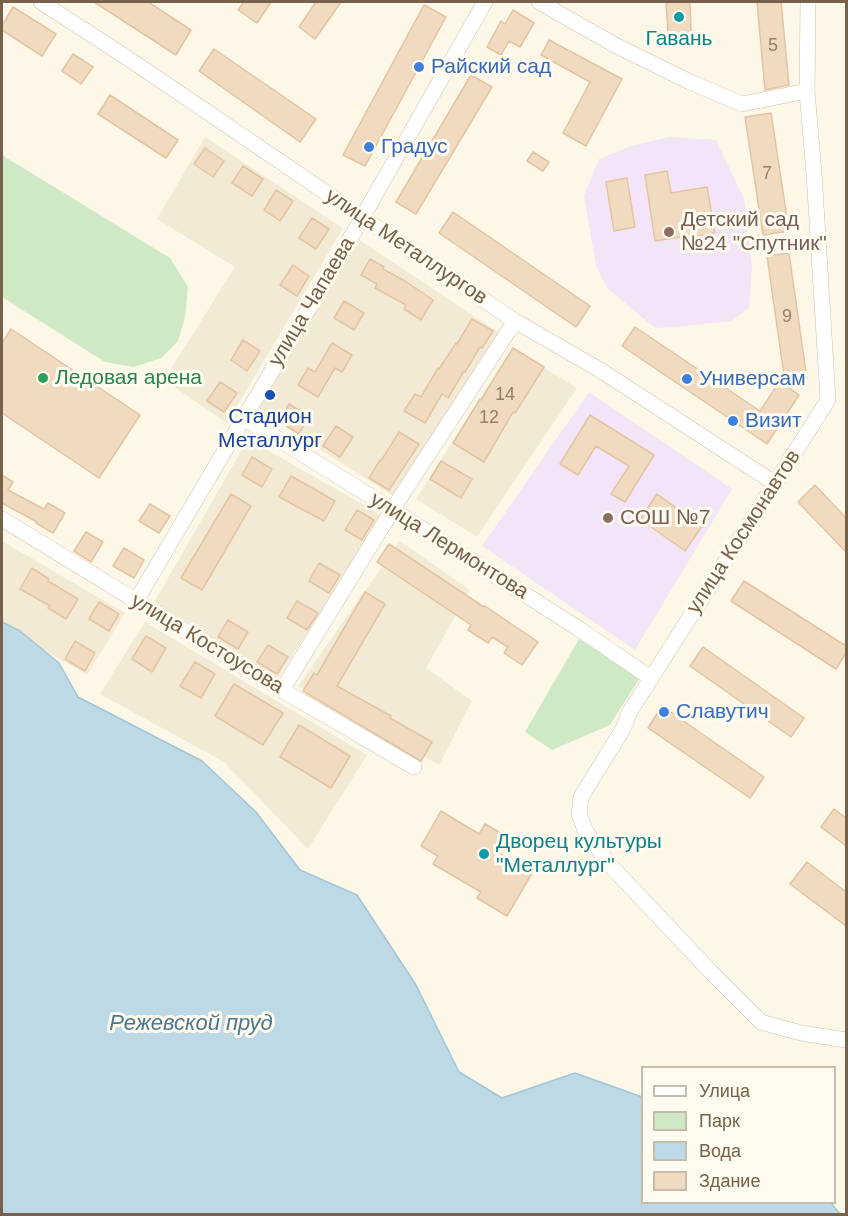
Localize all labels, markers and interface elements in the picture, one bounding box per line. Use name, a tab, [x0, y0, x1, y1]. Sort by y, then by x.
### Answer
marker: Гавань	[672, 10, 686, 24]
place label: Гавань	[645, 26, 713, 52]
house number: 5	[768, 35, 778, 57]
place label: Райский сад	[431, 54, 551, 80]
marker: Райский сад	[412, 60, 426, 74]
place label: Градус	[381, 134, 448, 160]
marker: Градус	[362, 140, 376, 154]
house number: 7	[762, 163, 772, 185]
street label: улица Металлургов	[320, 183, 492, 311]
place label: Детский сад №24 "Спутник"	[681, 207, 827, 257]
marker: Детский сад №24 "Спутник"	[662, 225, 676, 239]
street label: улица Чапаева	[263, 233, 361, 371]
house number: 9	[782, 306, 792, 328]
place label: Ледовая арена	[55, 365, 202, 391]
place label: Универсам	[699, 366, 806, 392]
marker: Ледовая арена	[36, 371, 50, 385]
marker: Универсам	[680, 372, 694, 386]
house number: 14	[495, 384, 515, 406]
marker: Стадион Металлург	[263, 388, 277, 402]
place label: Стадион Металлург	[218, 404, 322, 454]
house number: 12	[479, 407, 499, 429]
place label: Визит	[745, 408, 802, 434]
marker: Визит	[726, 414, 740, 428]
street label: улица Космонавтов	[682, 445, 806, 619]
street label: улица Лермонтова	[365, 487, 533, 605]
place label: СОШ №7	[620, 505, 710, 531]
marker: СОШ №7	[601, 511, 615, 525]
street label: улица Костоусова	[126, 588, 288, 700]
place label: Славутич	[676, 699, 769, 725]
marker: Славутич	[657, 705, 671, 719]
place label: Дворец культуры "Металлург"	[496, 829, 662, 879]
marker: Дворец культуры "Металлург"	[477, 847, 491, 861]
water label: Режевской пруд	[109, 1011, 273, 1037]
legend	[641, 1066, 836, 1204]
text: Улица	[699, 1081, 750, 1101]
text: Парк	[699, 1111, 740, 1131]
text: Вода	[699, 1141, 741, 1161]
text: Здание	[699, 1171, 760, 1191]

